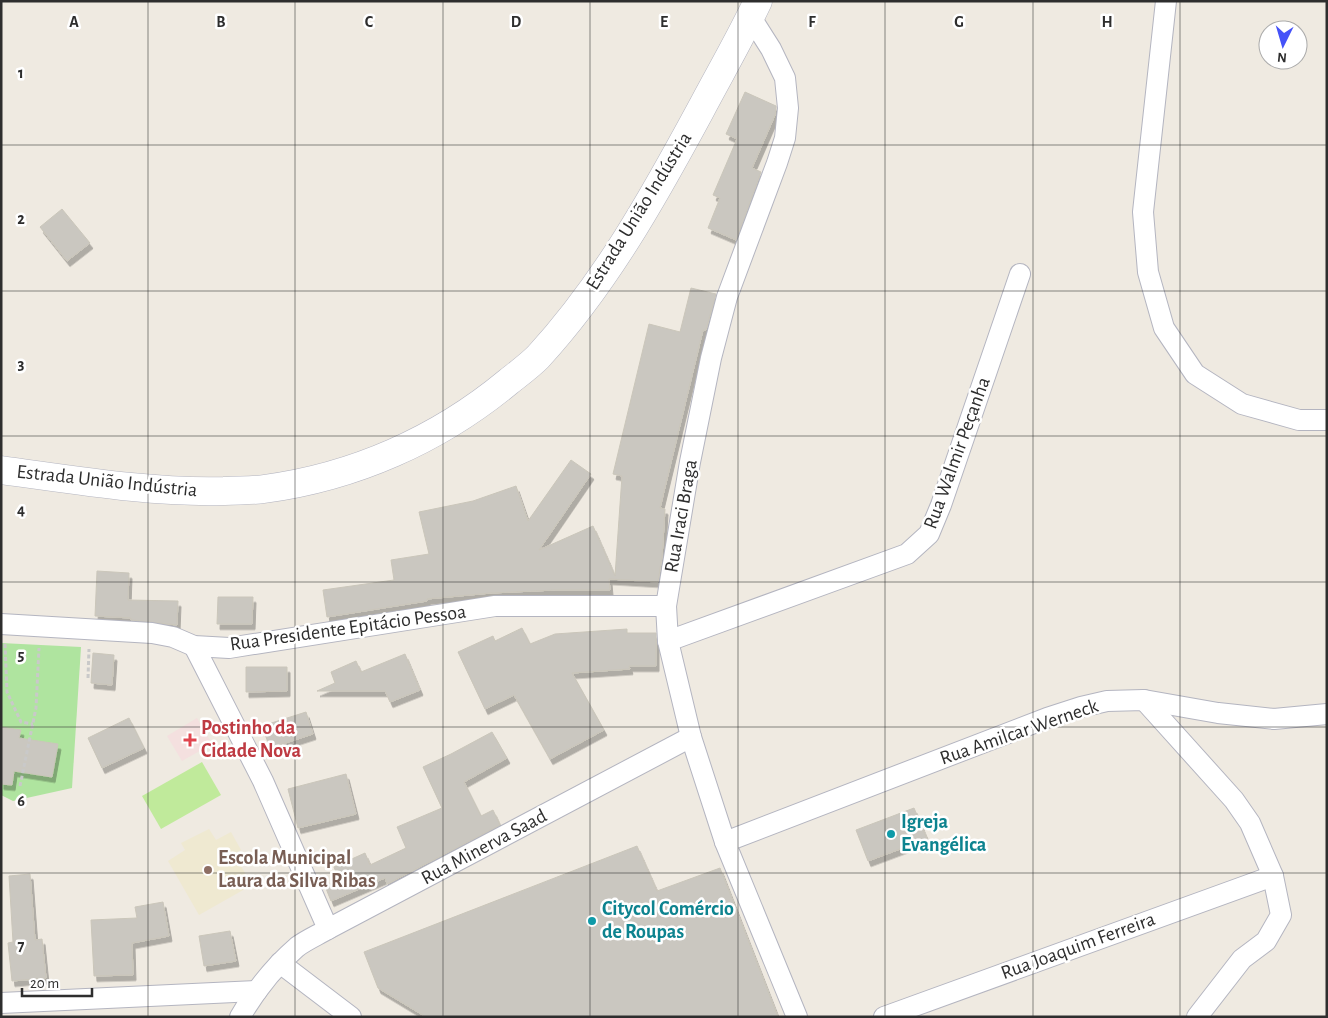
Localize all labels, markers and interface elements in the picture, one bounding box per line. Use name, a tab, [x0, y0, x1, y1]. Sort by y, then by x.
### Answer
text: A	[69, 14, 79, 30]
text: B	[216, 14, 226, 30]
text: C	[365, 14, 374, 30]
text: D	[511, 14, 522, 30]
text: E	[660, 14, 668, 30]
text: F	[808, 14, 816, 30]
text: G	[954, 14, 964, 30]
text: H	[1101, 14, 1113, 30]
north arrow	[1258, 20, 1308, 70]
text: N	[1276, 50, 1287, 64]
text: 1	[18, 65, 24, 81]
street label: Estrada União Indústria	[582, 129, 696, 293]
text: 2	[17, 211, 25, 227]
text: 3	[18, 356, 25, 372]
street label: Rua Walmir Peçanha	[920, 374, 994, 532]
street label: Rua Iraci Braga	[661, 458, 701, 574]
street label: Estrada União Indústria	[16, 462, 198, 500]
text: 4	[17, 502, 25, 518]
street label: Rua Presidente Epitácio Pessoa	[228, 601, 468, 655]
text: 5	[18, 647, 25, 663]
street label: Rua Amilcar Werneck	[937, 696, 1101, 768]
place label: Postinho da Cidade Nova	[201, 718, 301, 761]
marker: Postinho da Cidade Nova	[183, 733, 197, 747]
text: 6	[17, 793, 25, 809]
street label: Rua Minerva Saad	[418, 806, 550, 888]
place label: Igreja Evangélica	[901, 812, 987, 855]
marker: Igreja Evangélica	[885, 828, 897, 840]
place label: Escola Municipal Laura da Silva Ribas	[218, 848, 376, 891]
marker: Escola Municipal Laura da Silva Ribas	[202, 864, 214, 876]
place label: Citycol Comércio de Roupas	[602, 899, 734, 942]
street label: Rua Joaquim Ferreira	[998, 909, 1158, 983]
marker: Citycol Comércio de Roupas	[586, 915, 598, 927]
text: 7	[18, 938, 25, 954]
scale bar	[22, 966, 92, 998]
text: 20 m	[30, 976, 59, 991]

